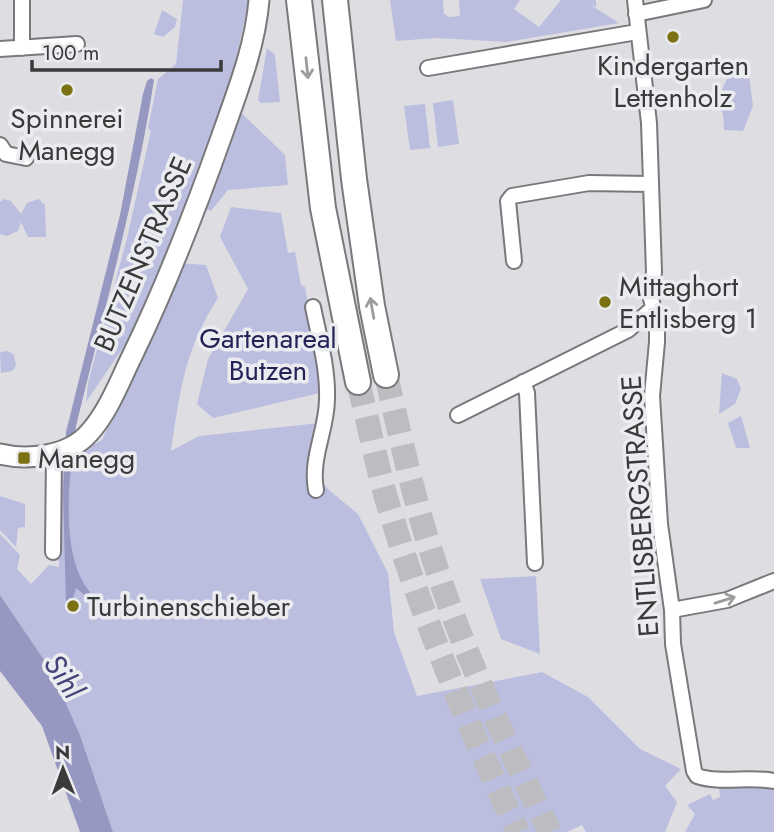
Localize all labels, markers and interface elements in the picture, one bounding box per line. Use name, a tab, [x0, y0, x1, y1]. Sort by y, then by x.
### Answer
scale bar	[32, 28, 220, 72]
marker: Kindergarten Lettenholz	[665, 29, 681, 45]
text: 100 m	[42, 38, 99, 68]
place label: Kindergarten Lettenholz	[597, 45, 749, 118]
one-way arrow	[300, 56, 313, 79]
marker: Spinnerei Manegg	[59, 82, 75, 98]
place label: Spinnerei Manegg	[10, 98, 124, 171]
street label: BUTZENSTRASSE	[83, 150, 203, 358]
place label: Mittaghort Entlisberg 1	[619, 266, 757, 339]
marker: Mittaghort Entlisberg 1	[597, 294, 613, 310]
one-way arrow	[365, 297, 379, 320]
park label: Gartenareal Butzen	[199, 318, 337, 391]
street label: ENTLISBERGSTRASSE	[610, 374, 670, 638]
place label: Manegg	[38, 438, 135, 479]
marker: Manegg	[16, 450, 32, 466]
place label: Turbinenschieber	[87, 586, 291, 627]
one-way arrow	[713, 593, 735, 606]
marker: Turbinenschieber	[65, 598, 81, 614]
water label: Sihl	[33, 645, 95, 708]
north arrow	[28, 734, 98, 804]
text: N	[55, 739, 70, 766]

